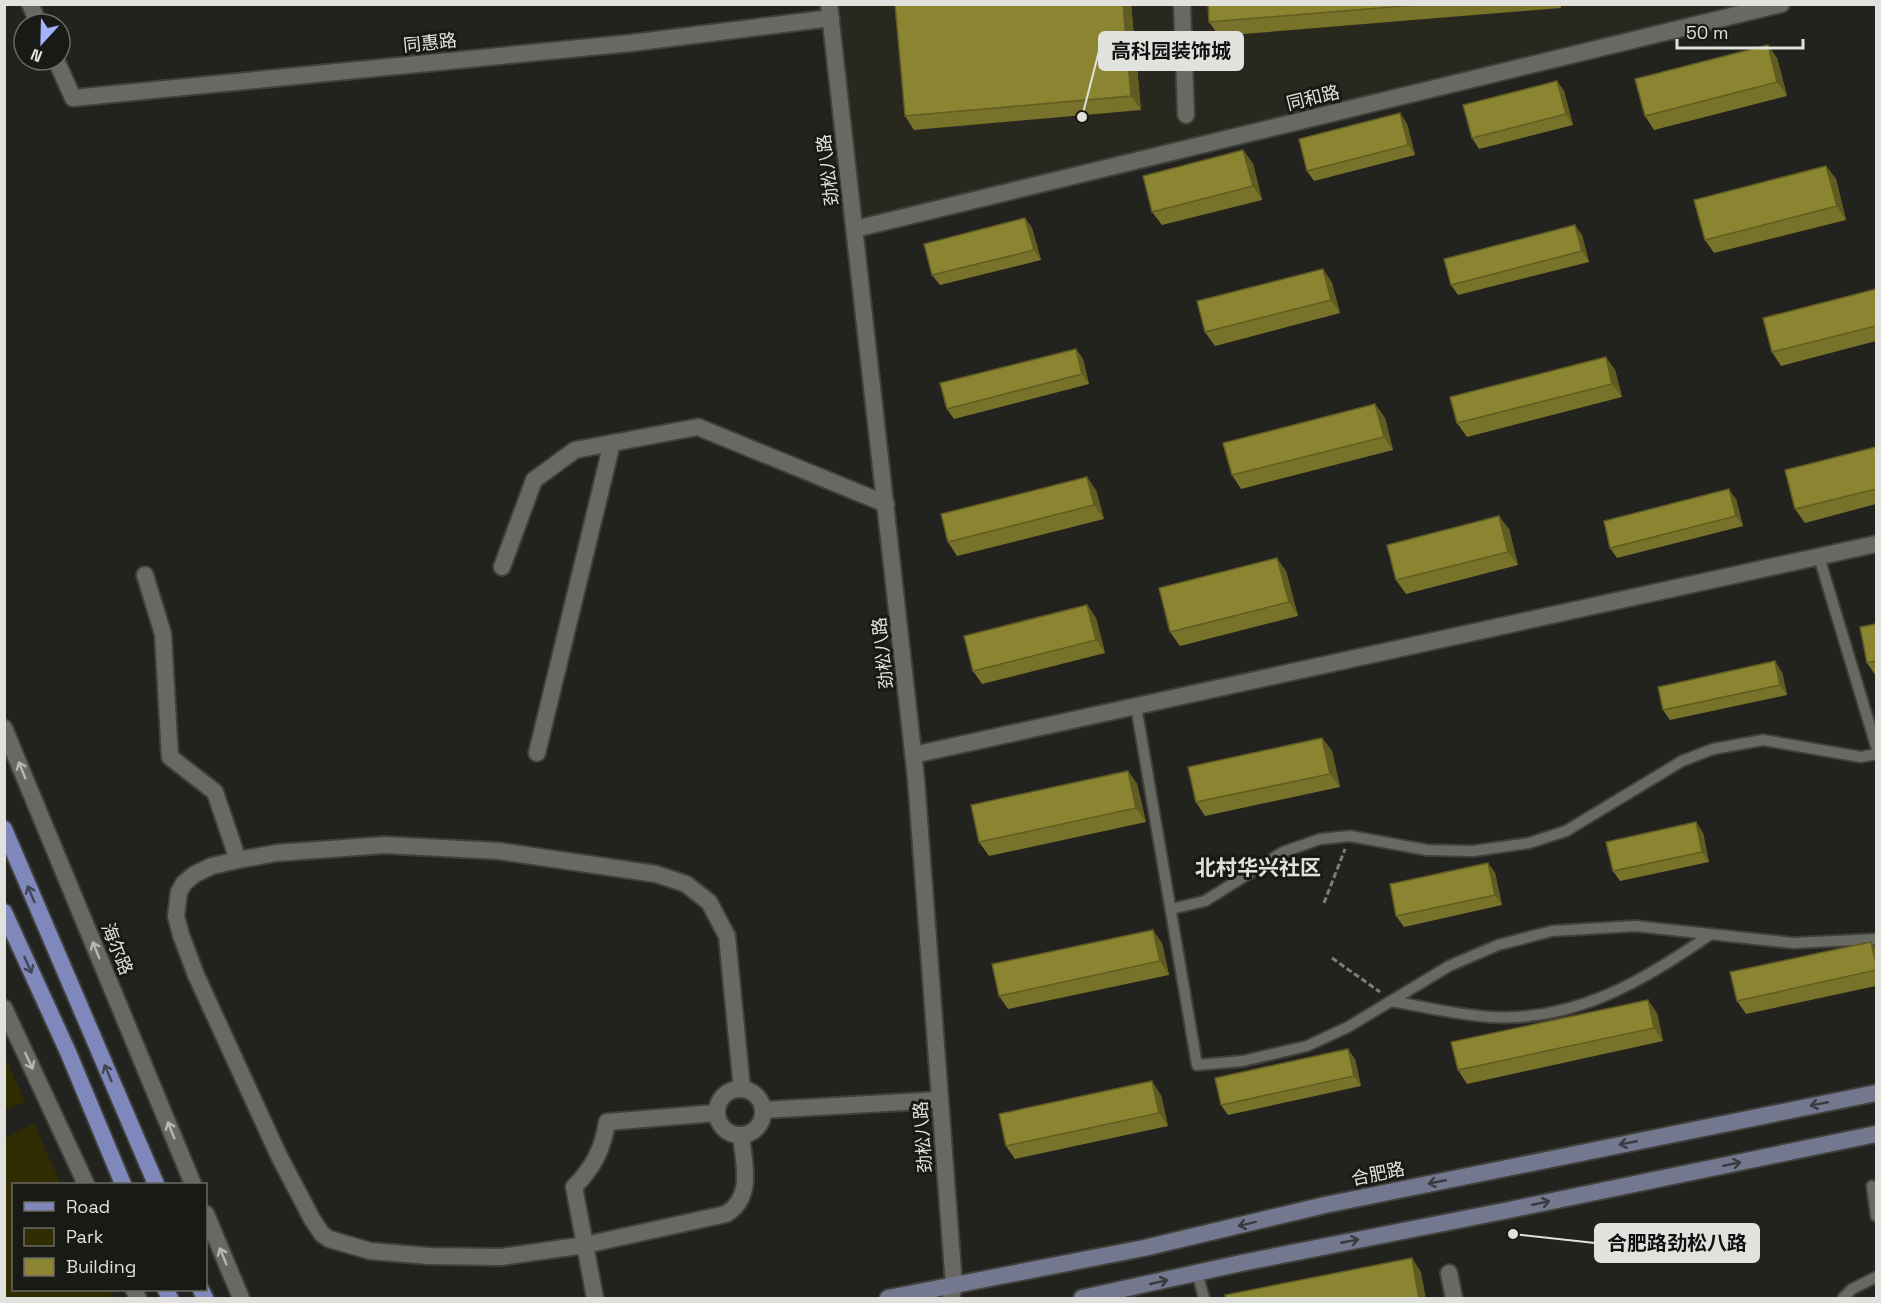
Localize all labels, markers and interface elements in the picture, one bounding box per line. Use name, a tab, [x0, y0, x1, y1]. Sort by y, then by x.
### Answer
north arrow	[12, 12, 72, 72]
scale bar	[1677, 12, 1803, 50]
text: 50 m	[1686, 21, 1728, 44]
street label: 同惠路	[402, 28, 458, 57]
callout: 高科园装饰城	[1099, 32, 1243, 70]
text: 高科园装饰城	[1111, 38, 1231, 64]
text: N	[28, 44, 45, 67]
street label: 同和路	[1284, 80, 1342, 115]
street label: 劲松八路	[812, 133, 843, 207]
street label: 劲松八路	[867, 616, 898, 690]
one-way arrow	[16, 761, 27, 780]
district label: 北村华兴社区	[1195, 854, 1321, 881]
one-way arrow	[25, 885, 37, 903]
street label: 海尔路	[97, 919, 138, 978]
one-way arrow	[90, 942, 101, 960]
one-way arrow	[24, 956, 35, 974]
one-way arrow	[24, 1051, 35, 1069]
one-way arrow	[101, 1064, 112, 1082]
one-way arrow	[1810, 1099, 1829, 1110]
street label: 劲松八路	[909, 1100, 936, 1174]
one-way arrow	[165, 1122, 176, 1140]
one-way arrow	[1619, 1138, 1638, 1149]
street label: 合肥路	[1349, 1157, 1407, 1190]
one-way arrow	[1722, 1157, 1741, 1169]
one-way arrow	[1428, 1176, 1447, 1188]
legend	[12, 1183, 207, 1291]
text: Road	[66, 1195, 110, 1218]
one-way arrow	[1531, 1197, 1550, 1208]
one-way arrow	[1237, 1218, 1256, 1230]
callout: 合肥路劲松八路	[1595, 1224, 1759, 1262]
text: Park	[66, 1225, 104, 1248]
text: 合肥路劲松八路	[1607, 1230, 1747, 1256]
one-way arrow	[1340, 1235, 1359, 1246]
one-way arrow	[217, 1247, 228, 1266]
text: Building	[66, 1255, 136, 1278]
one-way arrow	[1150, 1276, 1169, 1288]

